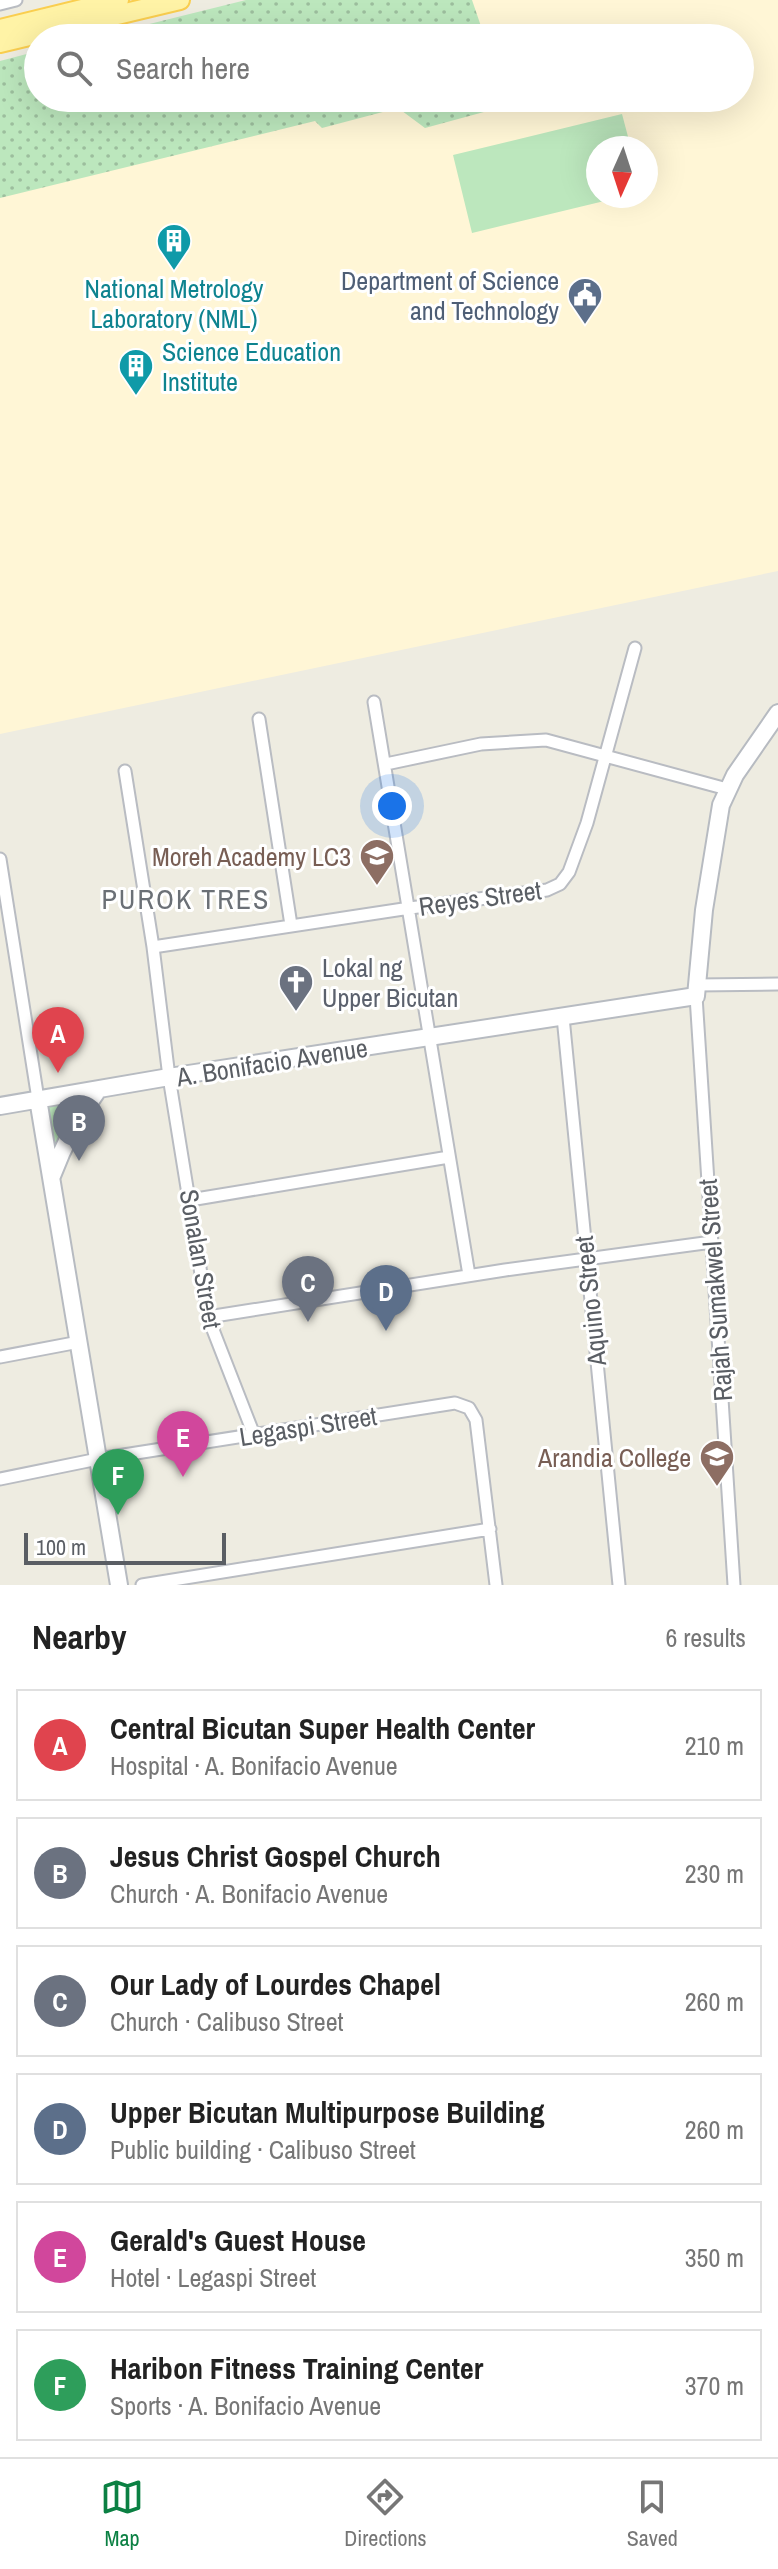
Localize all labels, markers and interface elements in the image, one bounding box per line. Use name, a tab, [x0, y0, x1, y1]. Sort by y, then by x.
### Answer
search box	[24, 24, 754, 112]
icon: search	[52, 46, 96, 90]
text: Search here	[116, 48, 250, 88]
north arrow	[586, 136, 658, 208]
building icon: National Metrology Laboratory (NML)	[155, 222, 193, 272]
place label: Department of Science and Technology	[341, 263, 559, 328]
place label: National Metrology Laboratory (NML)	[85, 271, 264, 336]
public building icon: Department of Science and Technology	[566, 276, 604, 326]
place label: Science Education Institute	[162, 334, 341, 399]
building icon: Science Education Institute	[117, 347, 155, 397]
your location	[372, 786, 412, 826]
school or university icon: Moreh Academy LC3	[358, 837, 396, 887]
place label: Moreh Academy LC3	[152, 839, 351, 874]
street label: Reyes Street	[417, 872, 544, 924]
district label: PUROK TRES	[102, 880, 270, 918]
place label: Lokal ng Upper Bicutan	[322, 950, 458, 1015]
church icon: Lokal ng Upper Bicutan	[277, 963, 315, 1013]
pin: A	[32, 1007, 84, 1073]
street label: A. Bonifacio Avenue	[173, 1030, 370, 1095]
pin: B	[53, 1095, 105, 1161]
street label: Rajah Sumakwel Street	[690, 1178, 740, 1402]
street label: Sonalan Street	[172, 1187, 230, 1332]
street label: Aquino Street	[566, 1234, 614, 1369]
pin: C	[282, 1256, 334, 1322]
pin: D	[360, 1265, 412, 1331]
street label: Legaspi Street	[237, 1398, 379, 1454]
pin: E	[157, 1411, 209, 1477]
school or university icon: Arandia College	[698, 1438, 736, 1488]
place label: Arandia College	[537, 1440, 691, 1475]
pin: F	[92, 1449, 144, 1515]
scale bar	[24, 1529, 226, 1565]
text: 100 m	[36, 1532, 86, 1562]
text: Nearby	[32, 1614, 127, 1660]
text: 6 results	[665, 1620, 746, 1655]
text: Central Bicutan Super Health Center	[110, 1708, 535, 1748]
text: A	[52, 1728, 68, 1763]
text: 210 m	[685, 1728, 744, 1763]
text: Hospital · A. Bonifacio Avenue	[110, 1748, 398, 1783]
text: Jesus Christ Gospel Church	[110, 1836, 441, 1876]
text: B	[52, 1856, 68, 1891]
text: 230 m	[685, 1856, 744, 1891]
text: Church · A. Bonifacio Avenue	[110, 1876, 388, 1911]
text: Our Lady of Lourdes Chapel	[110, 1964, 441, 2004]
text: C	[52, 1984, 68, 2019]
text: 260 m	[685, 1984, 744, 2019]
text: Church · Calibuso Street	[110, 2004, 343, 2039]
text: Upper Bicutan Multipurpose Building	[110, 2092, 545, 2132]
text: D	[52, 2112, 68, 2147]
text: 260 m	[685, 2112, 744, 2147]
text: Public building · Calibuso Street	[110, 2132, 416, 2167]
text: Gerald's Guest House	[110, 2220, 366, 2260]
text: E	[53, 2240, 67, 2275]
text: 350 m	[685, 2240, 744, 2275]
text: Hotel · Legaspi Street	[110, 2260, 316, 2295]
text: Haribon Fitness Training Center	[110, 2348, 483, 2388]
text: F	[53, 2368, 67, 2403]
text: 370 m	[685, 2368, 744, 2403]
text: Sports · A. Bonifacio Avenue	[110, 2388, 381, 2423]
tab: Map	[100, 2475, 144, 2553]
tab: Directions	[344, 2475, 427, 2553]
tab: Saved	[627, 2475, 678, 2553]

